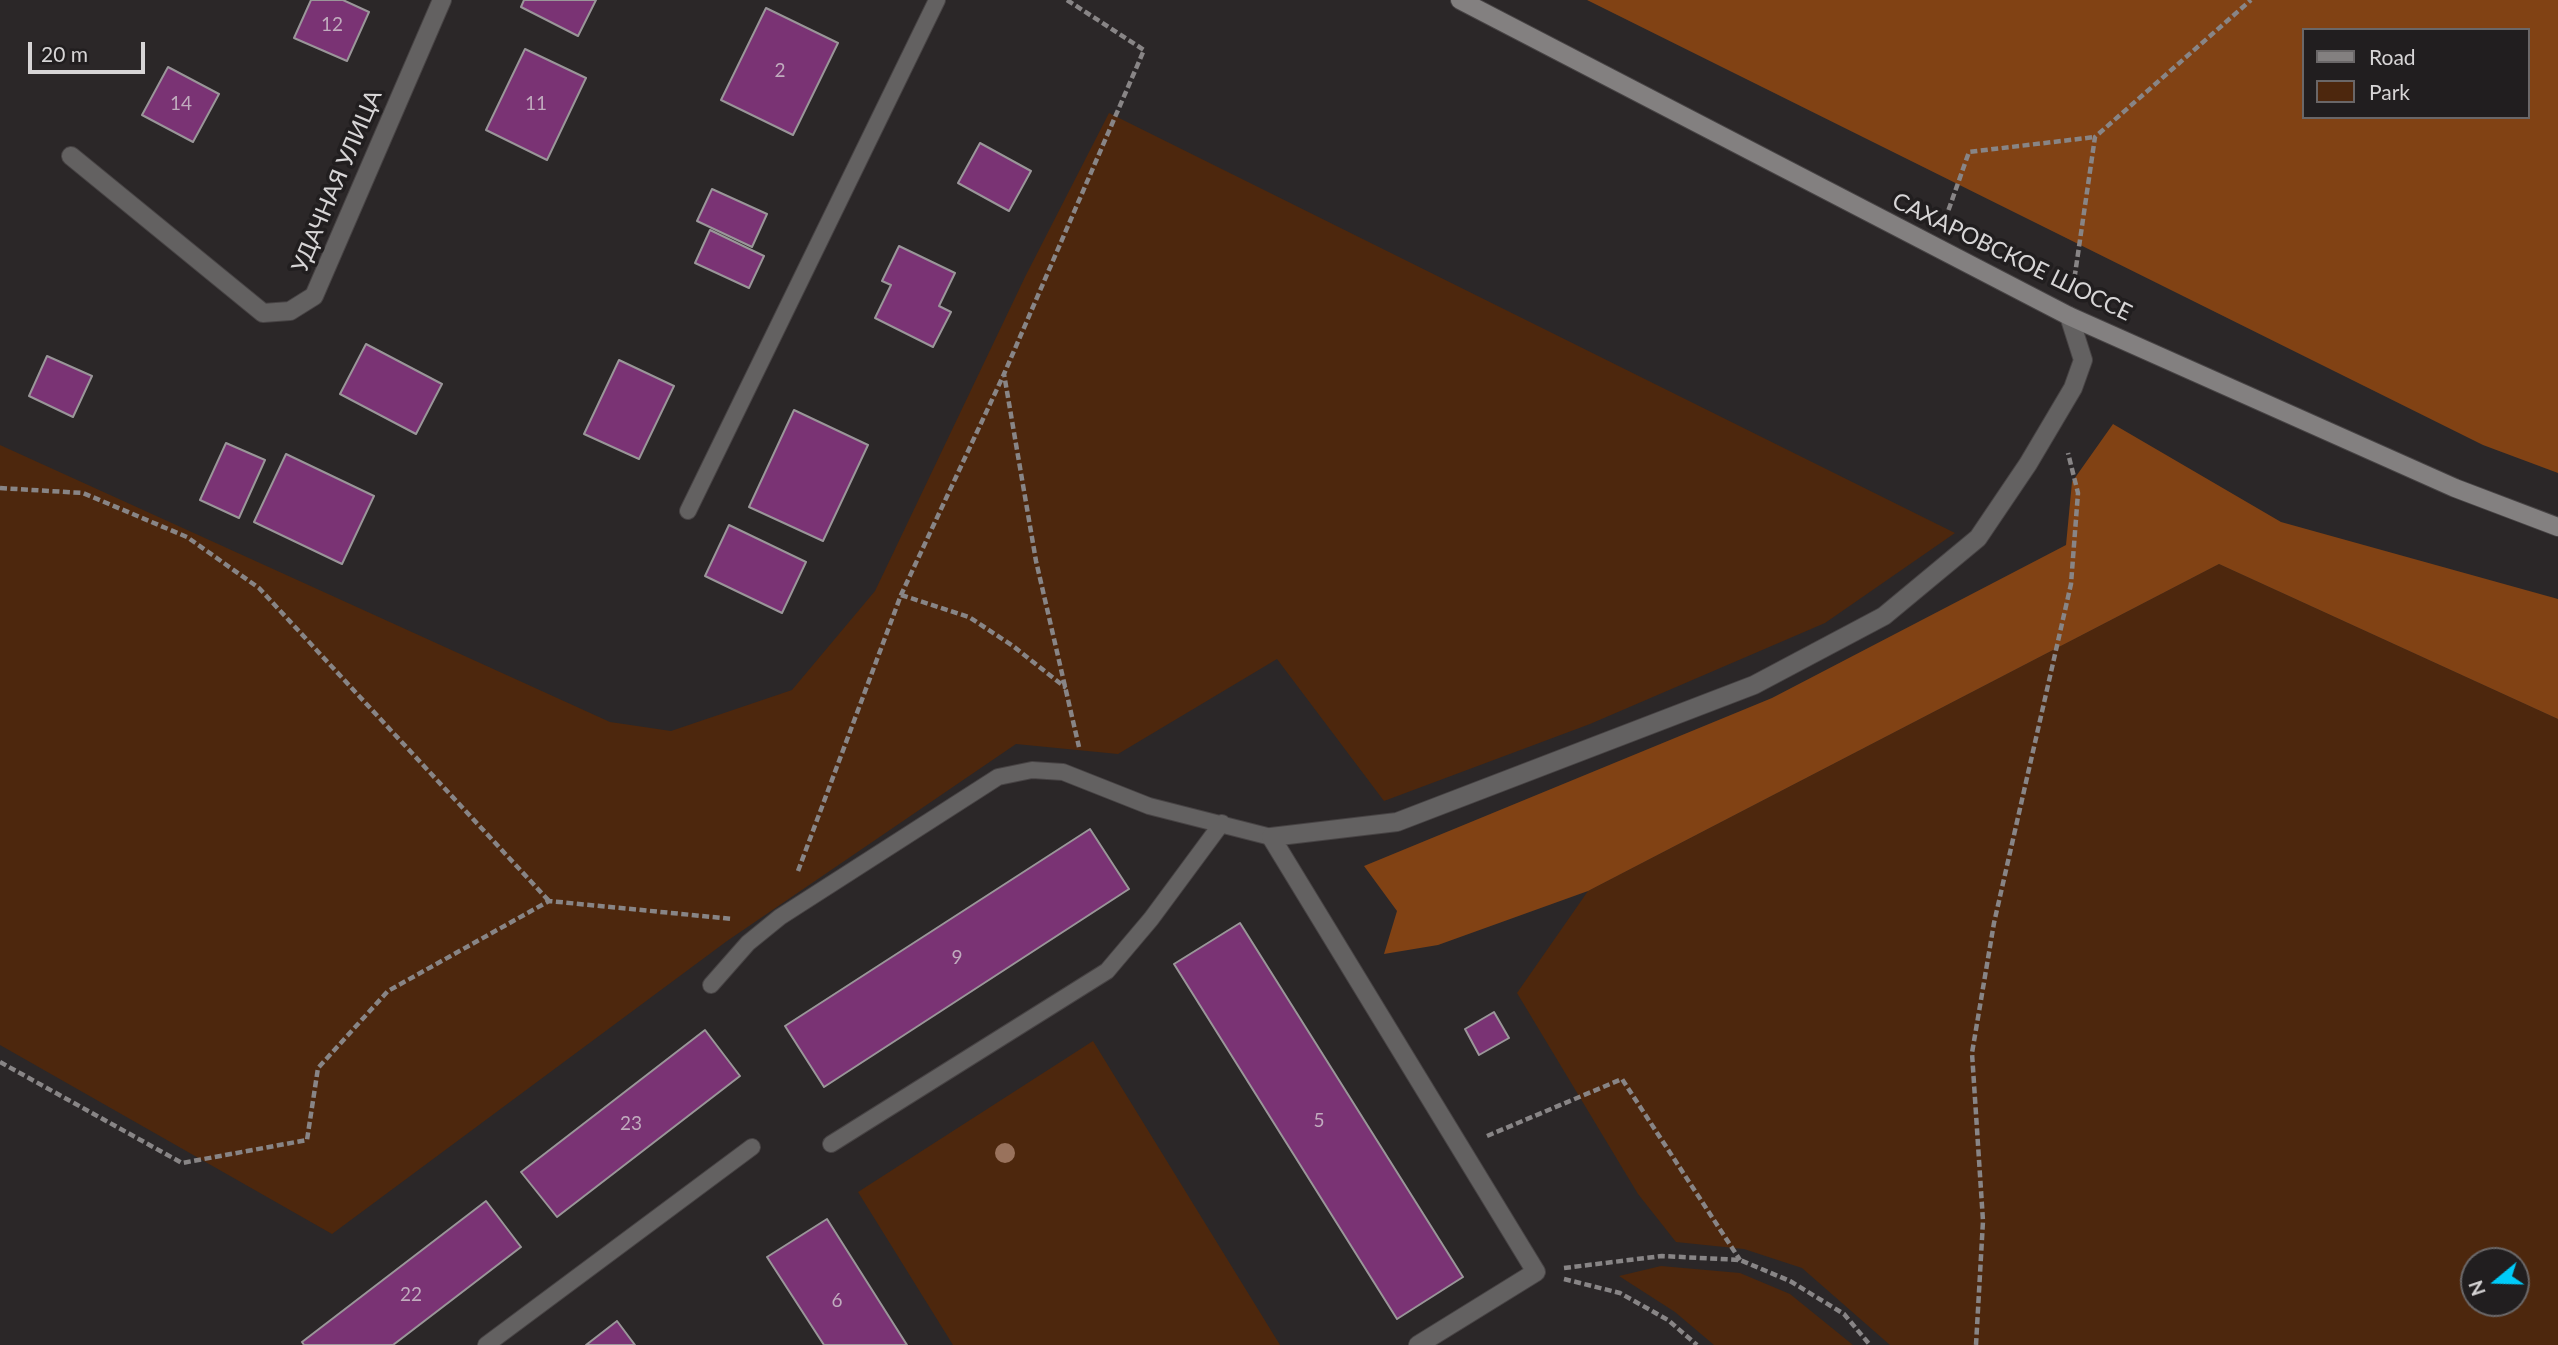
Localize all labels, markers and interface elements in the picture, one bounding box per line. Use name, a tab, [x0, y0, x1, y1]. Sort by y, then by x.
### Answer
house number: 12	[321, 14, 343, 36]
scale bar	[32, 28, 149, 72]
legend	[2302, 28, 2530, 119]
text: 20 m	[41, 41, 88, 66]
text: Road	[2369, 44, 2416, 69]
house number: 2	[774, 60, 786, 82]
text: Park	[2369, 79, 2410, 104]
street label: УДАЧНАЯ УЛИЦА	[286, 86, 388, 276]
house number: 14	[170, 93, 192, 115]
house number: 11	[525, 93, 547, 115]
street label: САХАРОВСКОЕ ШОССЕ	[1888, 187, 2136, 327]
house number: 9	[951, 947, 963, 969]
house number: 5	[1313, 1110, 1325, 1132]
house number: 23	[620, 1113, 642, 1135]
north arrow	[2460, 1247, 2530, 1317]
text: N	[2463, 1278, 2490, 1299]
house number: 22	[400, 1284, 422, 1306]
house number: 6	[831, 1290, 843, 1312]

